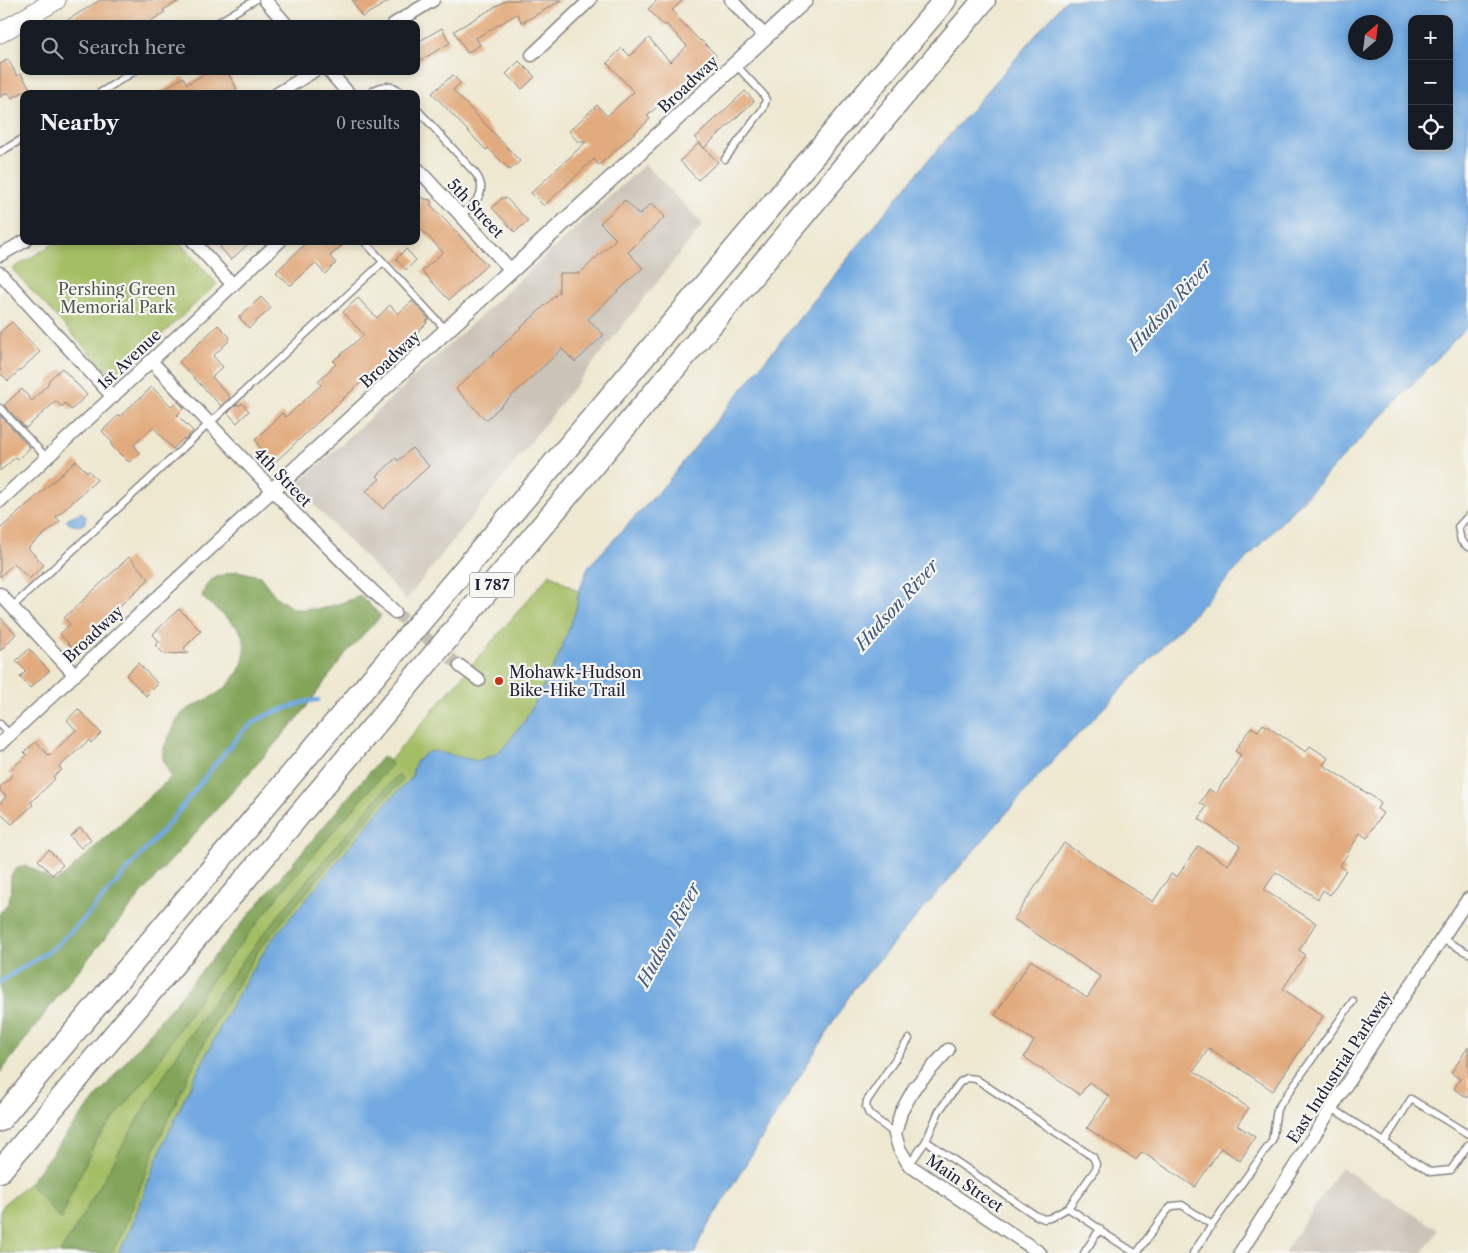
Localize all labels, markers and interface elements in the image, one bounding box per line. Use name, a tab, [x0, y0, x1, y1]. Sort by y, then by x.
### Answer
north arrow	[1348, 15, 1393, 60]
map controls	[1408, 15, 1453, 150]
button: +	[1408, 15, 1453, 60]
search box	[20, 20, 420, 75]
icon: search	[38, 34, 66, 62]
text: Search here	[78, 36, 186, 59]
street label: Broadway	[654, 50, 723, 117]
button: −	[1408, 60, 1453, 105]
button: locate	[1408, 105, 1453, 150]
text: Nearby	[40, 110, 119, 135]
text: 0 results	[336, 113, 400, 133]
street label: 5th Street	[443, 174, 509, 242]
water label: Hudson River	[1122, 255, 1218, 358]
park label: Pershing Green Memorial Park	[58, 279, 176, 317]
street label: 1st Avenue	[93, 324, 165, 394]
street label: Broadway	[356, 325, 425, 392]
street label: 4th Street	[250, 443, 316, 511]
water label: Hudson River	[849, 554, 945, 657]
road number: I 787	[470, 572, 514, 598]
street label: Broadway	[59, 600, 128, 667]
place label: Mohawk-Hudson Bike-Hike Trail	[509, 662, 641, 700]
marker: Mohawk-Hudson Bike-Hike Trail	[493, 675, 505, 687]
water label: Hudson River	[631, 878, 706, 993]
street label: East Industrial Parkway	[1282, 986, 1396, 1147]
street label: Main Street	[923, 1150, 1008, 1216]

